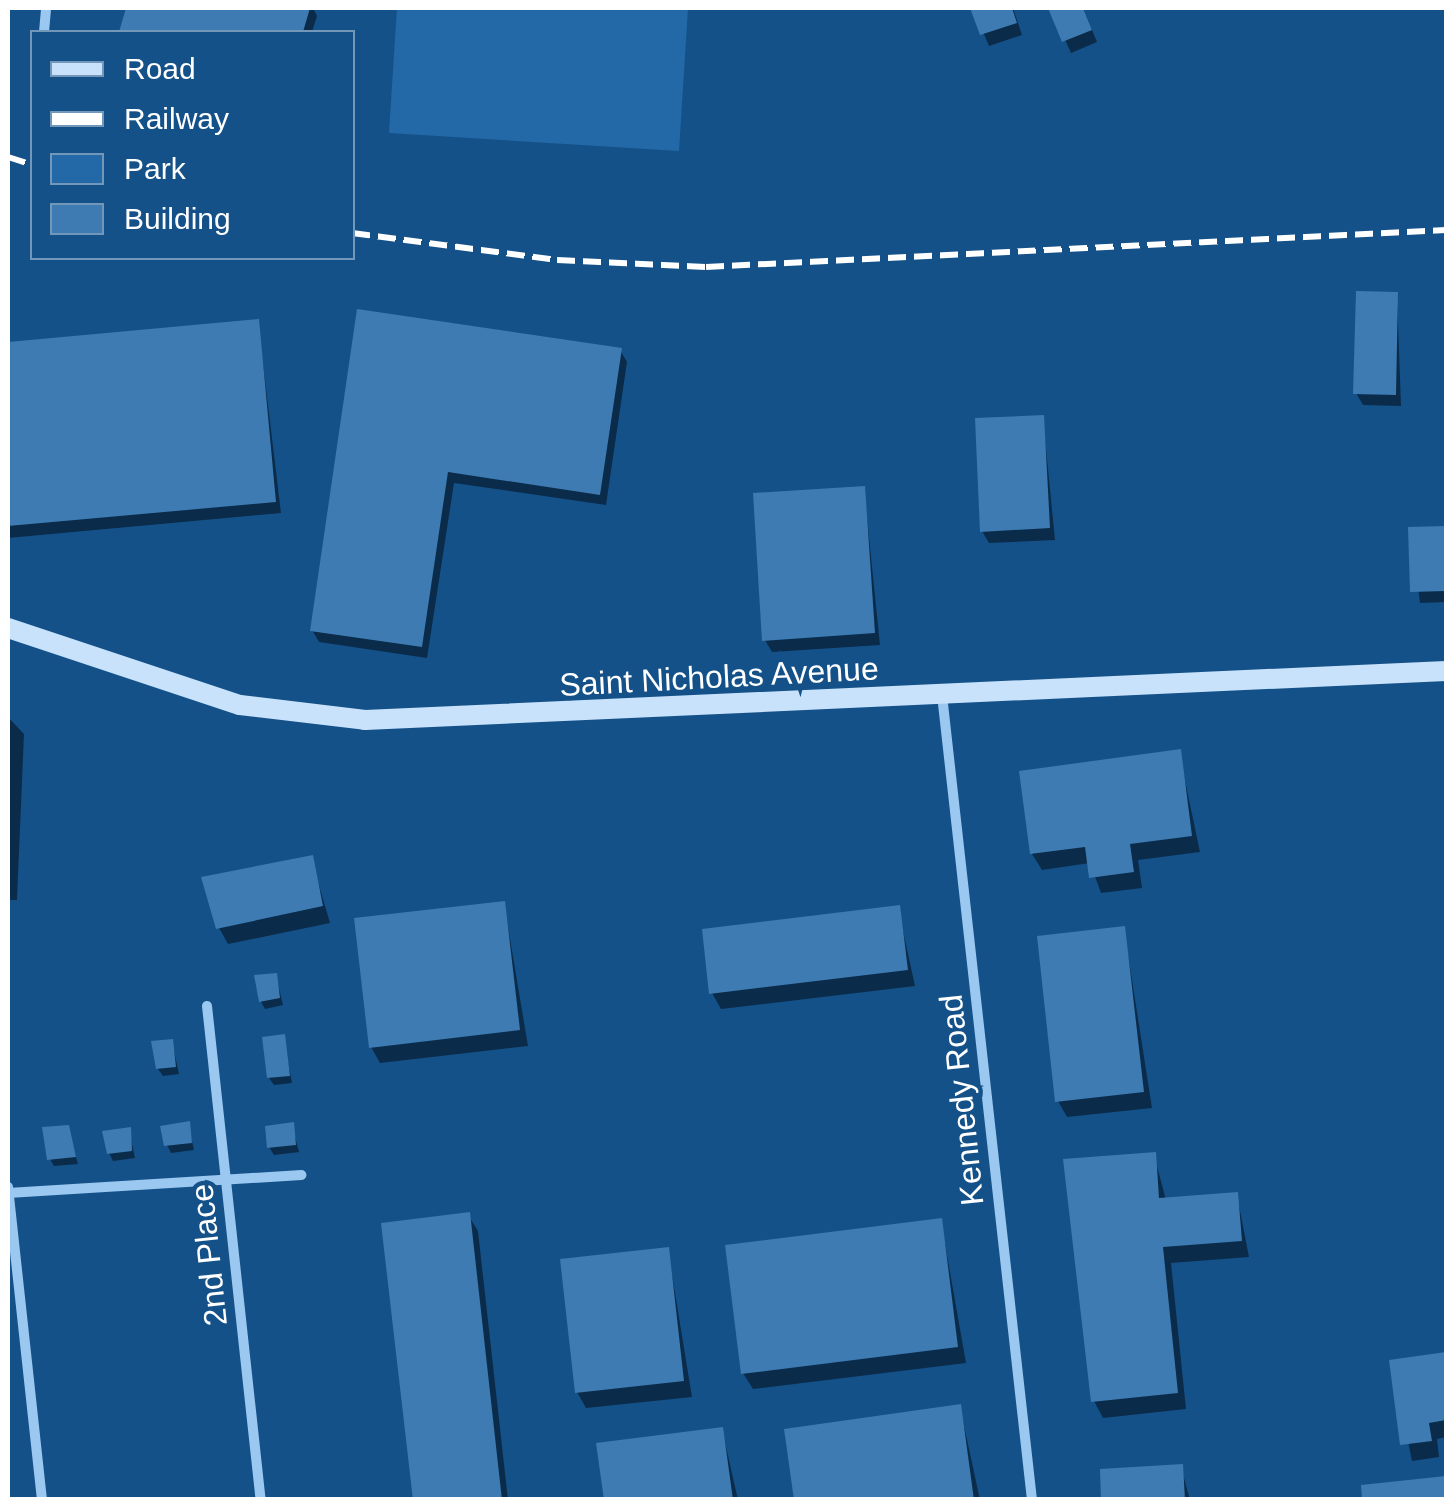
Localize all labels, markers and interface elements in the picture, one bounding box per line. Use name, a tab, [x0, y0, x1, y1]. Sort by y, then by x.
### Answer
legend	[30, 30, 355, 260]
text: Road	[124, 52, 196, 85]
text: Railway	[124, 102, 229, 135]
text: Park	[124, 152, 186, 185]
text: Building	[124, 202, 231, 235]
street label: Saint Nicholas Avenue	[558, 649, 880, 705]
street label: Kennedy Road	[932, 993, 992, 1207]
street label: 2nd Place	[182, 1182, 236, 1328]

